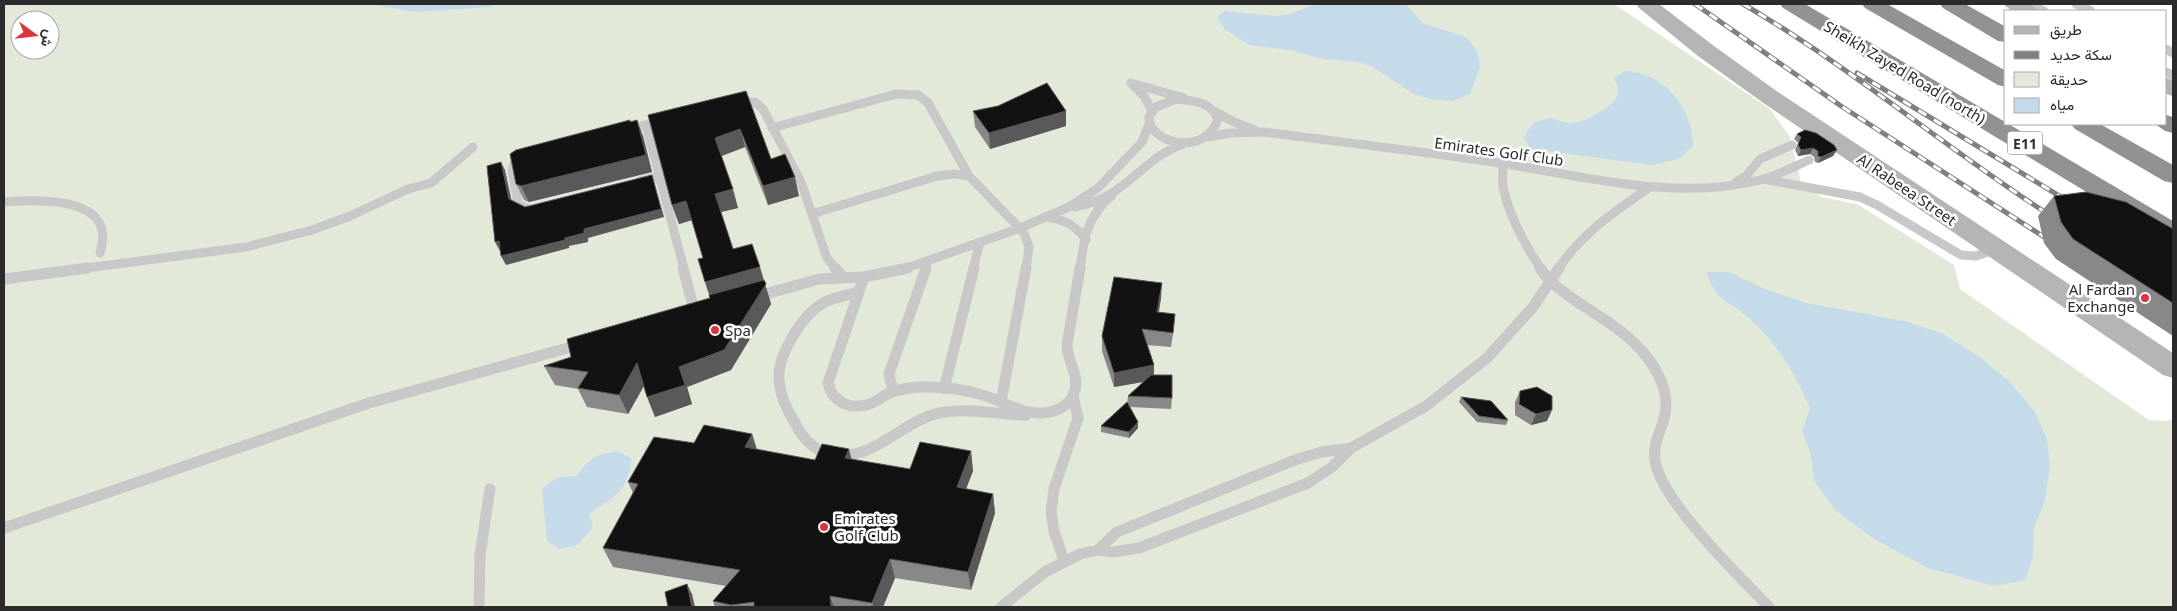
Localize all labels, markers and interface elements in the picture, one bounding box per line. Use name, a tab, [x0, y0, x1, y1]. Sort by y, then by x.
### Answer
north arrow	[10, 10, 60, 60]
legend	[2004, 10, 2167, 125]
street label: Sheikh Zayed Road (north)	[1820, 16, 1990, 128]
text: طريق	[2050, 19, 2082, 40]
text: ش	[37, 28, 59, 49]
text: سكة حديد	[2050, 44, 2112, 64]
text: حديقة	[2050, 69, 2088, 89]
text: مياه	[2050, 94, 2074, 114]
street label: Emirates Golf Club	[1433, 132, 1565, 170]
road number: E11	[2008, 132, 2042, 154]
street label: Al Rabeea Street	[1854, 148, 1961, 230]
place label: Al Fardan Exchange	[2067, 279, 2135, 316]
marker: Al Fardan Exchange	[2139, 292, 2151, 304]
place label: Spa	[725, 320, 751, 340]
marker: Spa	[709, 324, 721, 336]
place label: Emirates Golf Club	[834, 508, 899, 545]
marker: Emirates Golf Club	[818, 521, 830, 533]

